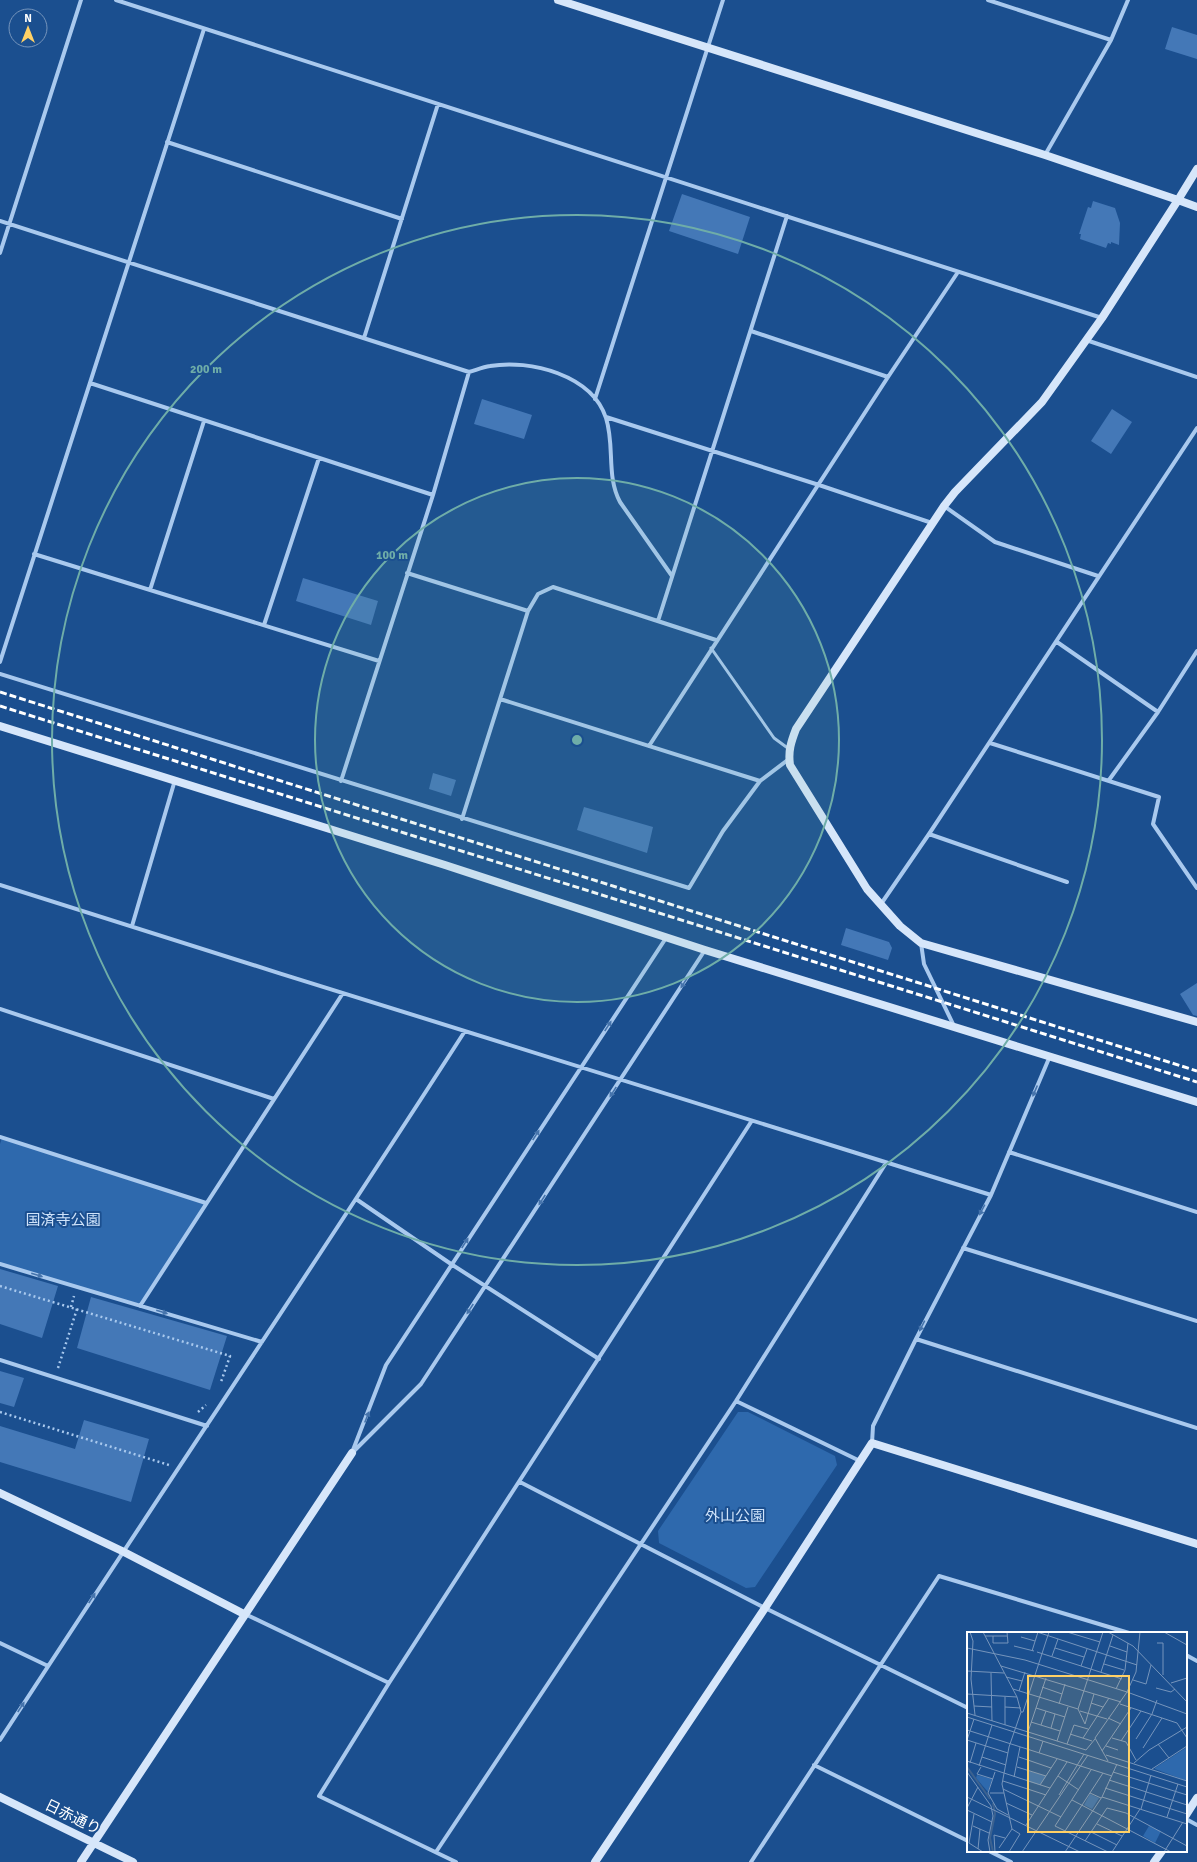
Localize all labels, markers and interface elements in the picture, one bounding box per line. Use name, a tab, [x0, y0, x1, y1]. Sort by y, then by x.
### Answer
north arrow	[8, 8, 48, 48]
text: N	[24, 12, 32, 25]
text: 200 m	[190, 362, 222, 377]
text: 100 m	[376, 548, 408, 563]
centre of rings	[570, 733, 584, 747]
one-way arrow	[680, 978, 688, 988]
one-way arrow	[604, 1021, 612, 1031]
one-way arrow	[1032, 1086, 1038, 1097]
one-way arrow	[609, 1087, 617, 1097]
one-way arrow	[533, 1129, 540, 1141]
one-way arrow	[538, 1195, 545, 1206]
one-way arrow	[979, 1204, 986, 1216]
park label: 国済寺公園	[25, 1211, 101, 1229]
one-way arrow	[461, 1238, 469, 1248]
one-way arrow	[32, 1272, 44, 1278]
one-way arrow	[466, 1304, 474, 1314]
one-way arrow	[156, 1309, 168, 1315]
one-way arrow	[919, 1320, 926, 1331]
one-way arrow	[364, 1411, 370, 1422]
park label: 外山公園	[705, 1507, 765, 1525]
one-way arrow	[88, 1593, 96, 1603]
inset map	[967, 1632, 1187, 1852]
one-way arrow	[17, 1702, 25, 1712]
street label: 日赤通り	[42, 1796, 104, 1838]

